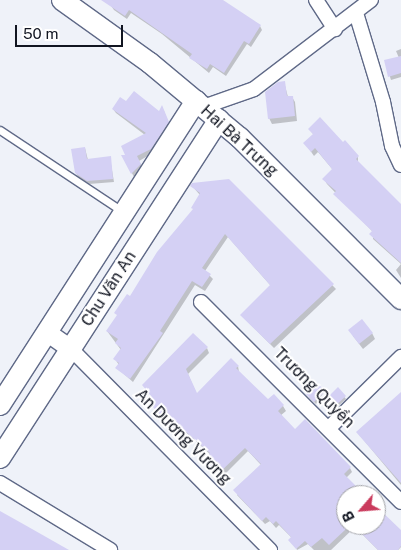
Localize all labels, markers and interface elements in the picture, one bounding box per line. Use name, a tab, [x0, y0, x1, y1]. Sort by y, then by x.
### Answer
scale bar	[18, 15, 125, 47]
text: 50 m	[23, 25, 58, 42]
street label: Hai Bà Trưng	[196, 101, 282, 181]
street label: Chu Văn An	[78, 248, 140, 330]
street label: Trương Quyền	[270, 344, 358, 432]
street label: An Dương Vương	[131, 385, 235, 489]
north arrow	[336, 485, 386, 535]
text: B	[339, 508, 358, 524]

